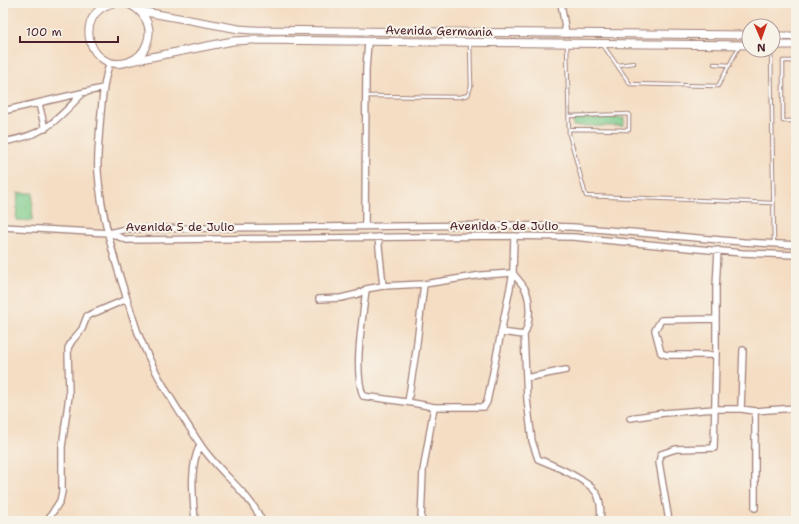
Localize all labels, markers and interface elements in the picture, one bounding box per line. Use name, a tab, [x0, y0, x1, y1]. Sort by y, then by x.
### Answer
scale bar	[20, 18, 118, 44]
north arrow	[741, 18, 781, 58]
street label: Avenida Germania	[385, 22, 493, 40]
text: 100 m	[26, 24, 62, 40]
text: N	[756, 40, 766, 55]
street label: Avenida 5 de Julio	[449, 218, 559, 234]
street label: Avenida 5 de Julio	[125, 219, 235, 235]

